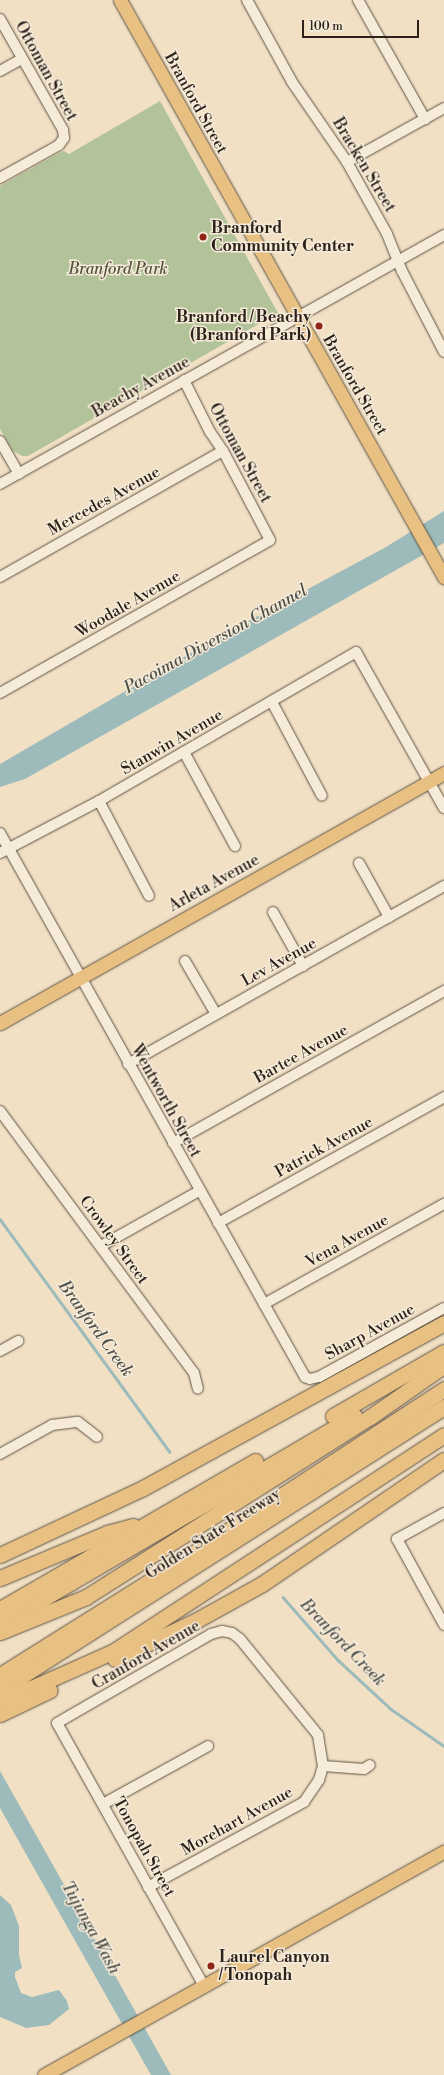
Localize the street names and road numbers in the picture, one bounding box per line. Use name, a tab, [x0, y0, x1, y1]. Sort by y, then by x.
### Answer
street label: Ottoman Street	[11, 18, 81, 124]
street label: Branford Street	[160, 49, 232, 157]
street label: Bracken Street	[328, 114, 400, 216]
street label: Branford Street	[318, 331, 392, 439]
street label: Beachy Avenue	[89, 352, 193, 422]
street label: Ottoman Street	[205, 400, 275, 506]
street label: Mercedes Avenue	[45, 462, 163, 540]
street label: Woodale Avenue	[72, 566, 184, 642]
street label: Stanwin Avenue	[118, 705, 226, 779]
street label: Arleta Avenue	[165, 850, 263, 916]
street label: Lev Avenue	[238, 934, 320, 990]
street label: Bartee Avenue	[251, 1020, 351, 1088]
street label: Wentworth Street	[127, 1041, 205, 1161]
street label: Patrick Avenue	[272, 1112, 376, 1182]
street label: Crowley Street	[75, 1192, 153, 1288]
street label: Vena Avenue	[302, 1210, 392, 1272]
street label: Sharp Avenue	[322, 1299, 418, 1365]
street label: Golden State Freeway	[142, 1485, 284, 1583]
street label: Cranford Avenue	[88, 1616, 204, 1694]
street label: Morehart Avenue	[178, 1782, 296, 1860]
street label: Tonopah Street	[109, 1794, 179, 1900]

